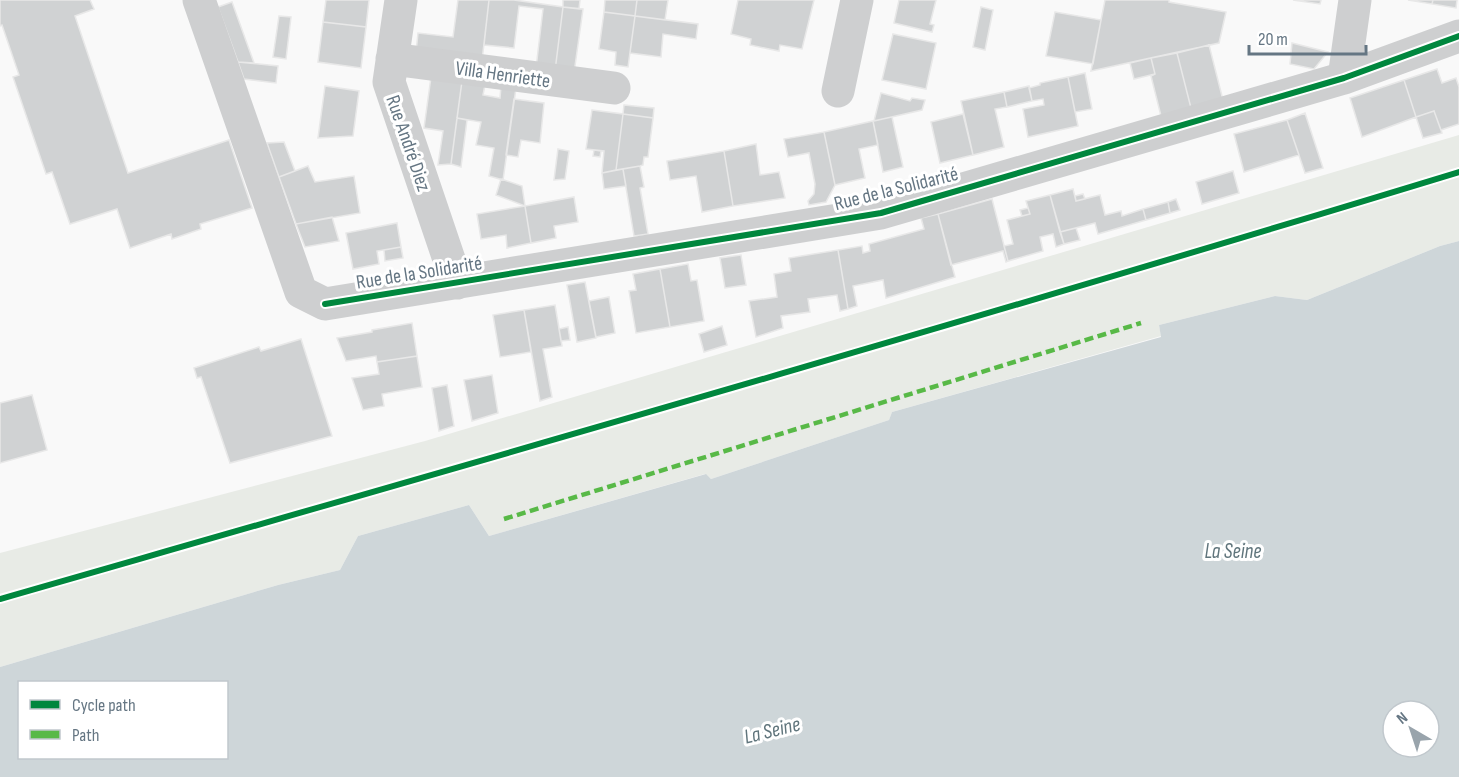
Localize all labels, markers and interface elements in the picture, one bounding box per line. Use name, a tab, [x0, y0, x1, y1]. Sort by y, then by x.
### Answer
scale bar	[1249, 18, 1366, 56]
text: 20 m	[1258, 29, 1288, 50]
street label: Villa Henriette	[454, 56, 552, 94]
street label: Rue André Diez	[380, 92, 436, 195]
street label: Rue de la Solidarité	[832, 162, 961, 216]
street label: Rue de la Solidarité	[354, 251, 484, 295]
water label: La Seine	[1205, 539, 1262, 564]
legend	[18, 681, 228, 759]
text: Cycle path	[72, 695, 136, 716]
north arrow	[1381, 699, 1441, 759]
text: N	[1393, 708, 1412, 729]
water label: La Seine	[741, 711, 803, 750]
text: Path	[72, 725, 100, 746]

